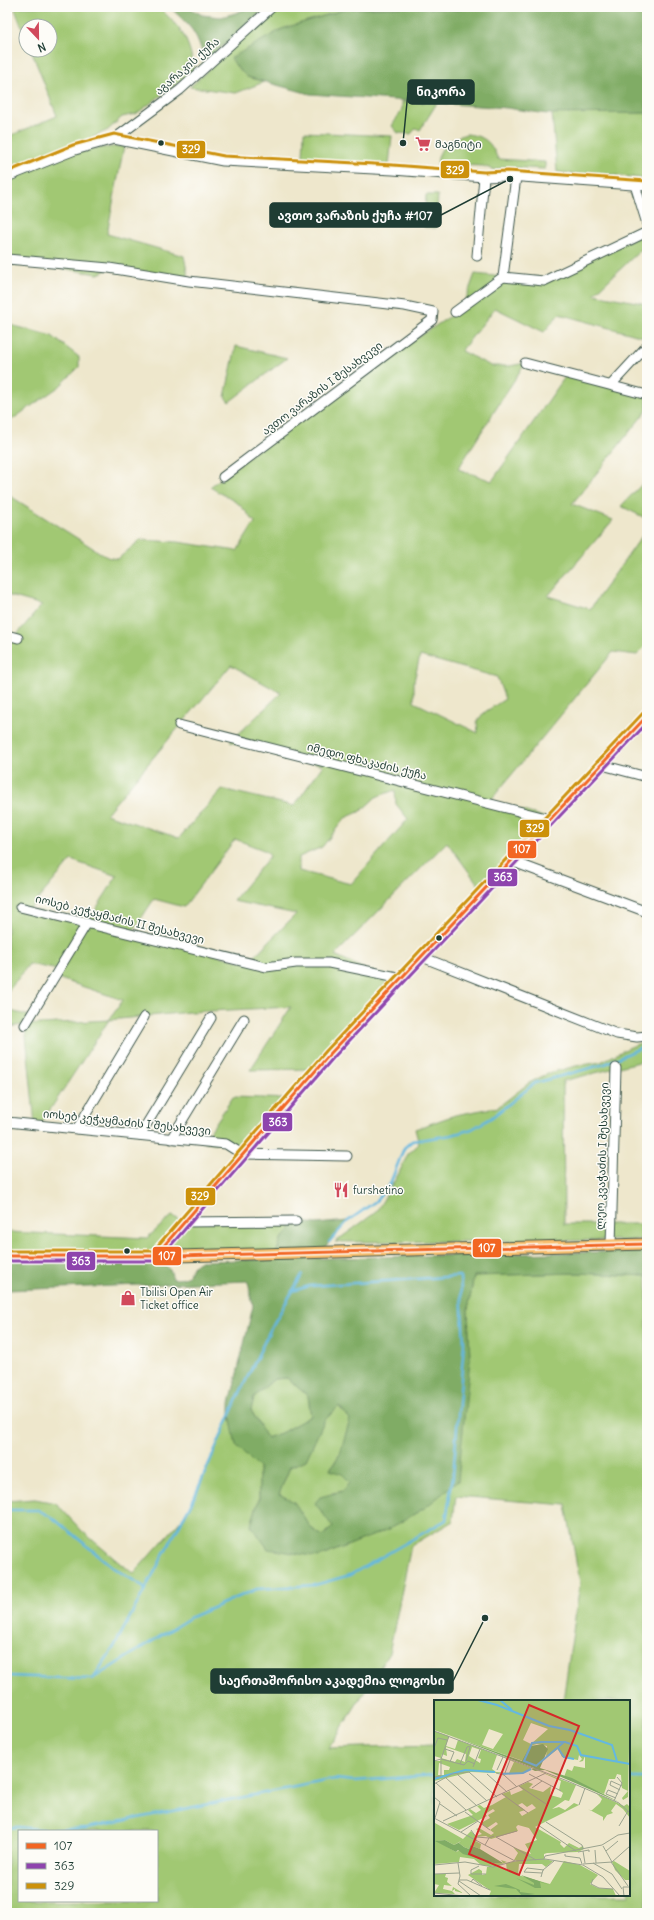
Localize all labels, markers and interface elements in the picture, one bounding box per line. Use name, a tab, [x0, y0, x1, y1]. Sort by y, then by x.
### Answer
north arrow	[18, 18, 58, 58]
street label: აგარაკის ქუჩა	[152, 34, 222, 98]
text: N	[36, 39, 48, 55]
callout: ნიკორა	[408, 80, 474, 104]
text: ნიკორა	[416, 84, 466, 99]
supermarket icon: მაგნიტი	[414, 135, 432, 153]
place label: მაგნიტი	[435, 137, 482, 151]
unlabelled marker	[156, 138, 166, 148]
line badge: 329	[176, 140, 206, 159]
text: 329	[182, 142, 200, 156]
line badge: 329	[440, 160, 470, 179]
text: 329	[446, 163, 464, 177]
callout: ავთო ვარაზის ქუჩა #107	[270, 203, 441, 227]
text: ავთო ვარაზის ქუჩა #107	[278, 208, 433, 223]
street label: ავთო ვარაზის I შესახვევი	[259, 338, 385, 438]
street label: იმედო ფხაკაძის ქუჩა	[306, 739, 428, 783]
line badge: 329	[519, 819, 550, 838]
text: 329	[526, 821, 544, 835]
line badge: 107	[507, 840, 537, 859]
text: 107	[514, 842, 531, 856]
line badge: 363	[487, 868, 518, 887]
text: 363	[494, 870, 512, 884]
street label: იოსებ კეჭაყმაძის II შესახვევი	[34, 891, 206, 947]
unlabelled marker	[434, 933, 444, 943]
street label: ლეო კვაჭაძის I შესახვევი	[592, 1082, 612, 1230]
street label: იოსებ კეჭაყმაძის I შესახვევი	[42, 1106, 212, 1138]
line badge: 363	[262, 1112, 293, 1132]
text: 363	[269, 1115, 287, 1129]
restaurant icon: furshetino	[332, 1181, 350, 1199]
place label: furshetino	[353, 1183, 404, 1197]
line badge: 329	[185, 1187, 216, 1206]
text: 329	[191, 1189, 209, 1203]
line badge: 107	[472, 1238, 502, 1258]
text: 107	[479, 1241, 496, 1255]
unlabelled marker	[122, 1246, 132, 1256]
line badge: 107	[152, 1246, 182, 1266]
text: 107	[159, 1249, 176, 1263]
line badge: 363	[66, 1251, 96, 1271]
text: 363	[72, 1254, 90, 1268]
place label: Tbilisi Open Air Ticket office	[140, 1285, 214, 1312]
shop icon: Tbilisi Open Air Ticket office	[119, 1289, 137, 1307]
callout: საერთაშორისო აკადემია ლოგოსი	[211, 1669, 453, 1693]
text: საერთაშორისო აკადემია ლოგოსი	[219, 1673, 445, 1689]
inset map	[434, 1700, 630, 1896]
legend	[18, 1830, 158, 1902]
text: 107	[54, 1838, 72, 1853]
text: 363	[54, 1858, 75, 1873]
text: 329	[54, 1878, 74, 1893]

